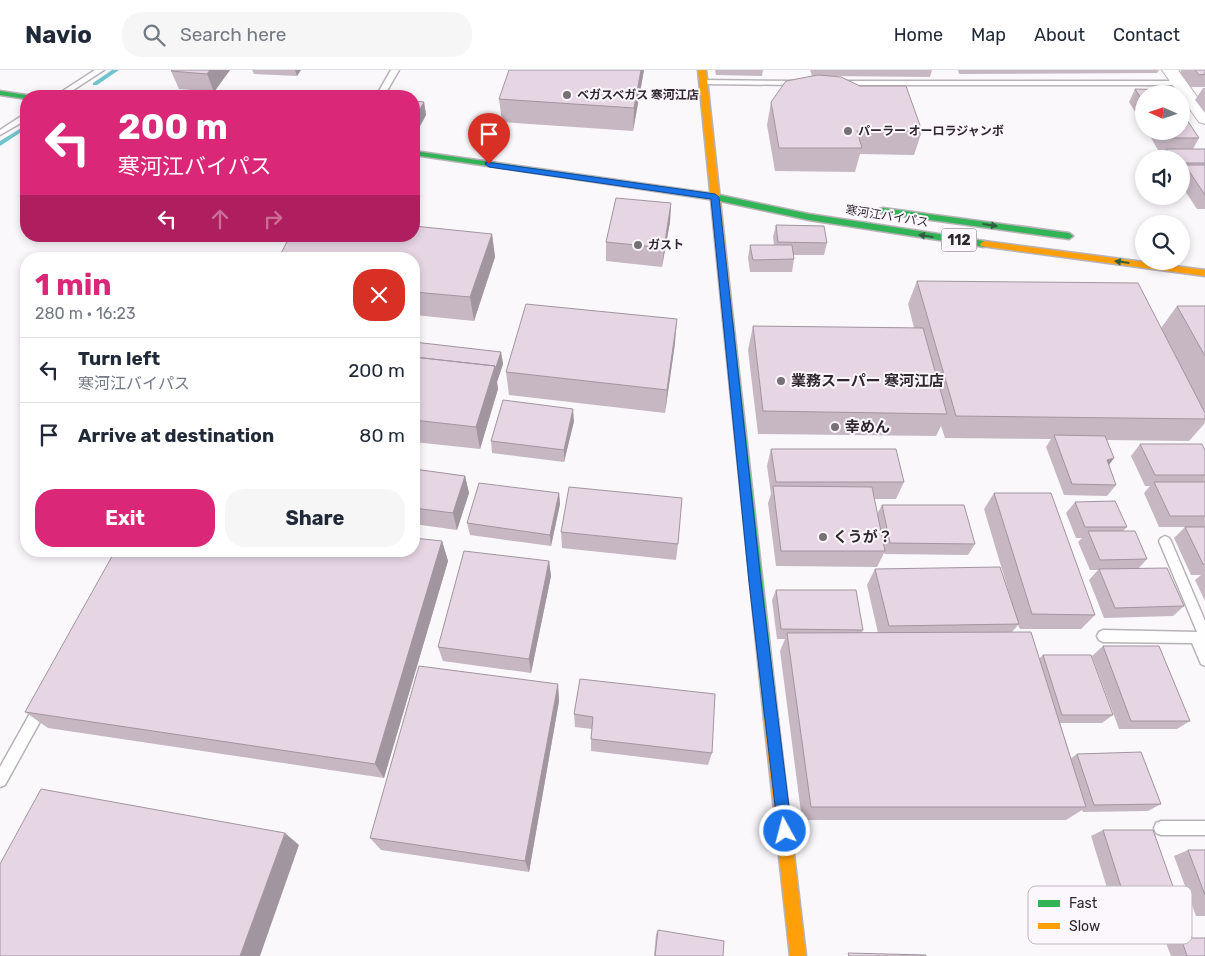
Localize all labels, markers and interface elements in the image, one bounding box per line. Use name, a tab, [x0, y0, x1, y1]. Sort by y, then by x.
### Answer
search box	[122, 12, 472, 57]
text: Navio	[25, 21, 92, 49]
icon: search	[140, 21, 168, 49]
text: Search here	[180, 23, 286, 46]
text: Home	[894, 24, 943, 46]
text: Map	[971, 24, 1006, 46]
text: About	[1034, 24, 1085, 46]
text: Contact	[1113, 24, 1180, 46]
north arrow	[1135, 85, 1190, 140]
map controls	[1135, 85, 1190, 270]
place label: ベガスベガス 寒河江店	[577, 88, 699, 102]
marker: ベガスベガス 寒河江店	[561, 89, 573, 101]
text: 200 m	[118, 106, 228, 148]
icon: left	[35, 110, 100, 175]
pin	[468, 113, 510, 164]
icon: arrive	[475, 120, 503, 148]
place label: パーラー オーロラジャンボ	[858, 124, 1004, 138]
marker: パーラー オーロラジャンボ	[842, 125, 854, 137]
button: sound	[1135, 150, 1190, 205]
text: 寒河江バイパス	[118, 153, 272, 180]
street label: 寒河江バイパス	[845, 203, 929, 229]
icon: left	[153, 205, 181, 233]
icon: ahead	[206, 205, 234, 233]
icon: right	[259, 205, 287, 233]
button: search	[1135, 215, 1190, 270]
one-way arrow	[982, 221, 998, 229]
road number: 112	[942, 228, 976, 252]
one-way arrow	[918, 232, 934, 240]
place label: ガスト	[648, 238, 684, 252]
marker: ガスト	[632, 239, 644, 251]
one-way arrow	[1114, 257, 1130, 265]
text: 1 min	[35, 267, 112, 303]
button: close	[353, 269, 405, 321]
text: 280 m · 16:23	[35, 304, 136, 323]
text: Turn left	[78, 347, 160, 370]
icon: left	[35, 356, 63, 384]
text: 200 m	[348, 359, 405, 382]
place label: 業務スーパー 寒河江店	[791, 372, 944, 390]
text: 寒河江バイパス	[78, 374, 190, 393]
marker: 業務スーパー 寒河江店	[775, 375, 787, 387]
place label: 幸めん	[845, 418, 890, 436]
icon: arrive	[35, 421, 63, 449]
marker: 幸めん	[829, 421, 841, 433]
text: Arrive at destination	[78, 424, 274, 447]
text: 80 m	[359, 424, 405, 447]
button: Exit	[35, 489, 215, 547]
button: Share	[225, 489, 405, 547]
place label: くうが？	[833, 528, 893, 546]
marker: くうが？	[817, 531, 829, 543]
position arrow	[758, 804, 810, 856]
legend	[1028, 886, 1192, 944]
text: Fast	[1069, 895, 1098, 912]
text: Slow	[1069, 918, 1100, 935]

